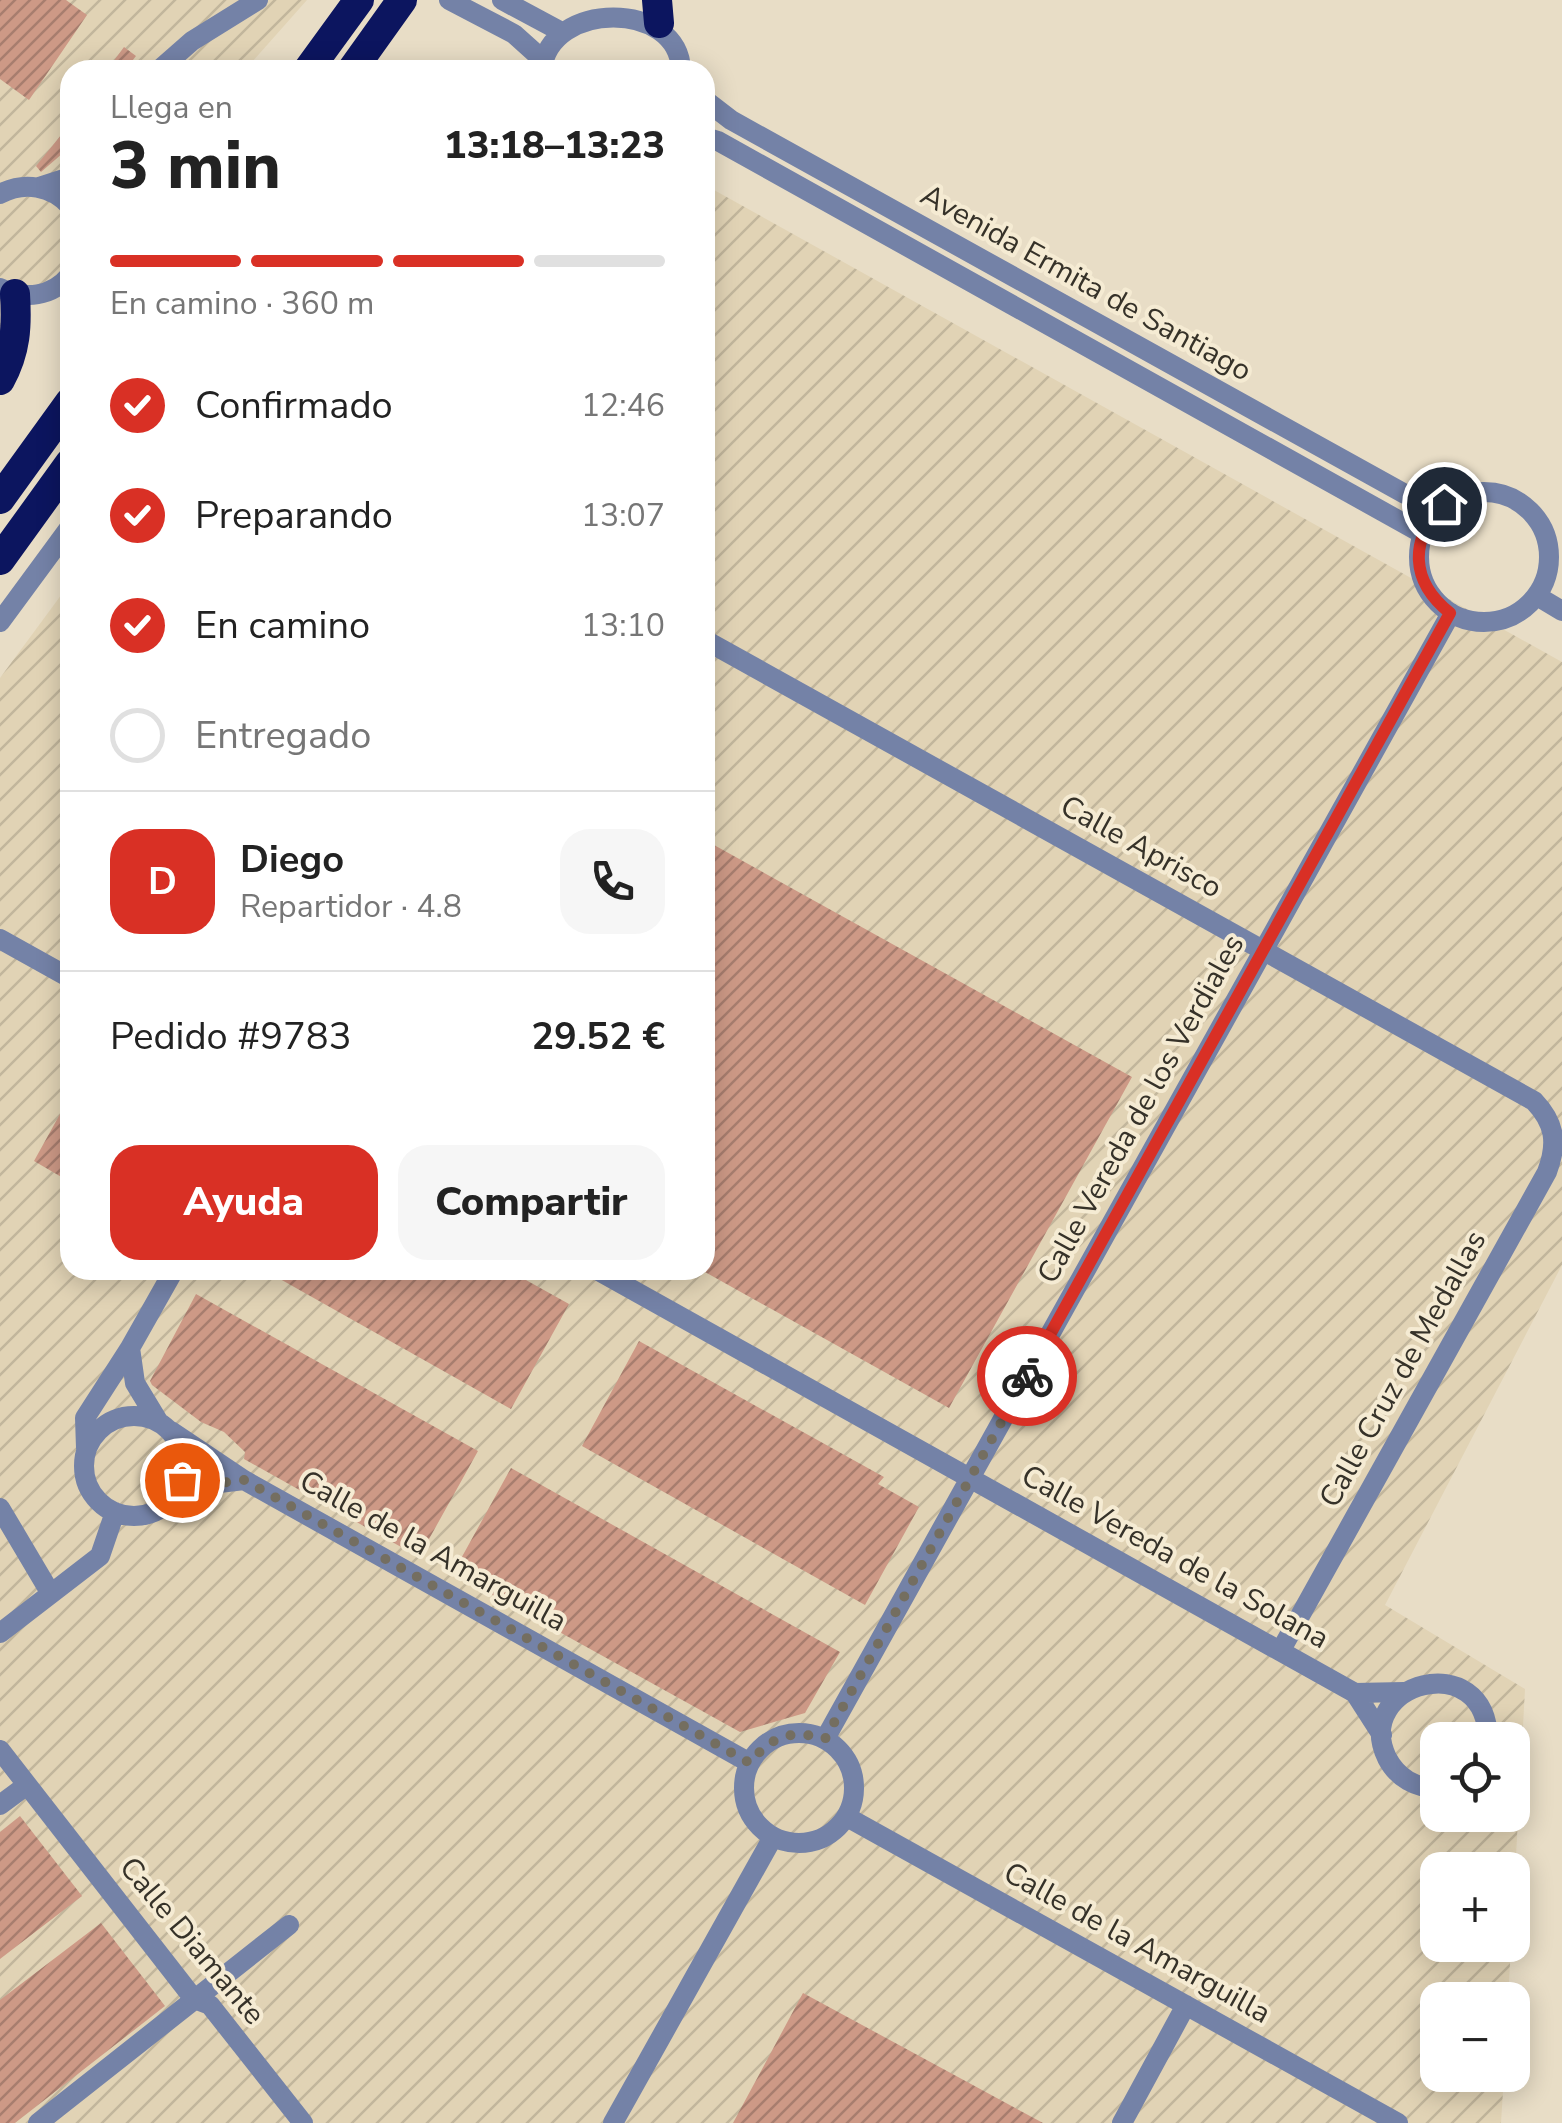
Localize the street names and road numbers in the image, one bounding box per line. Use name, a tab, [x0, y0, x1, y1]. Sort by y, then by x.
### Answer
street label: Avenida Ermita de Santiago	[913, 175, 1259, 391]
street label: Calle Aprisco	[1053, 786, 1229, 908]
street label: Calle Vereda de los Verdiales	[1028, 927, 1254, 1291]
street label: Calle Cruz de Medallas	[1310, 1223, 1496, 1515]
street label: Calle Vereda de la Solana	[1014, 1455, 1336, 1659]
street label: Calle de la Amarguilla	[292, 1460, 574, 1642]
street label: Calle Diamante	[110, 1849, 274, 2033]
street label: Calle de la Amarguilla	[996, 1852, 1278, 2034]

